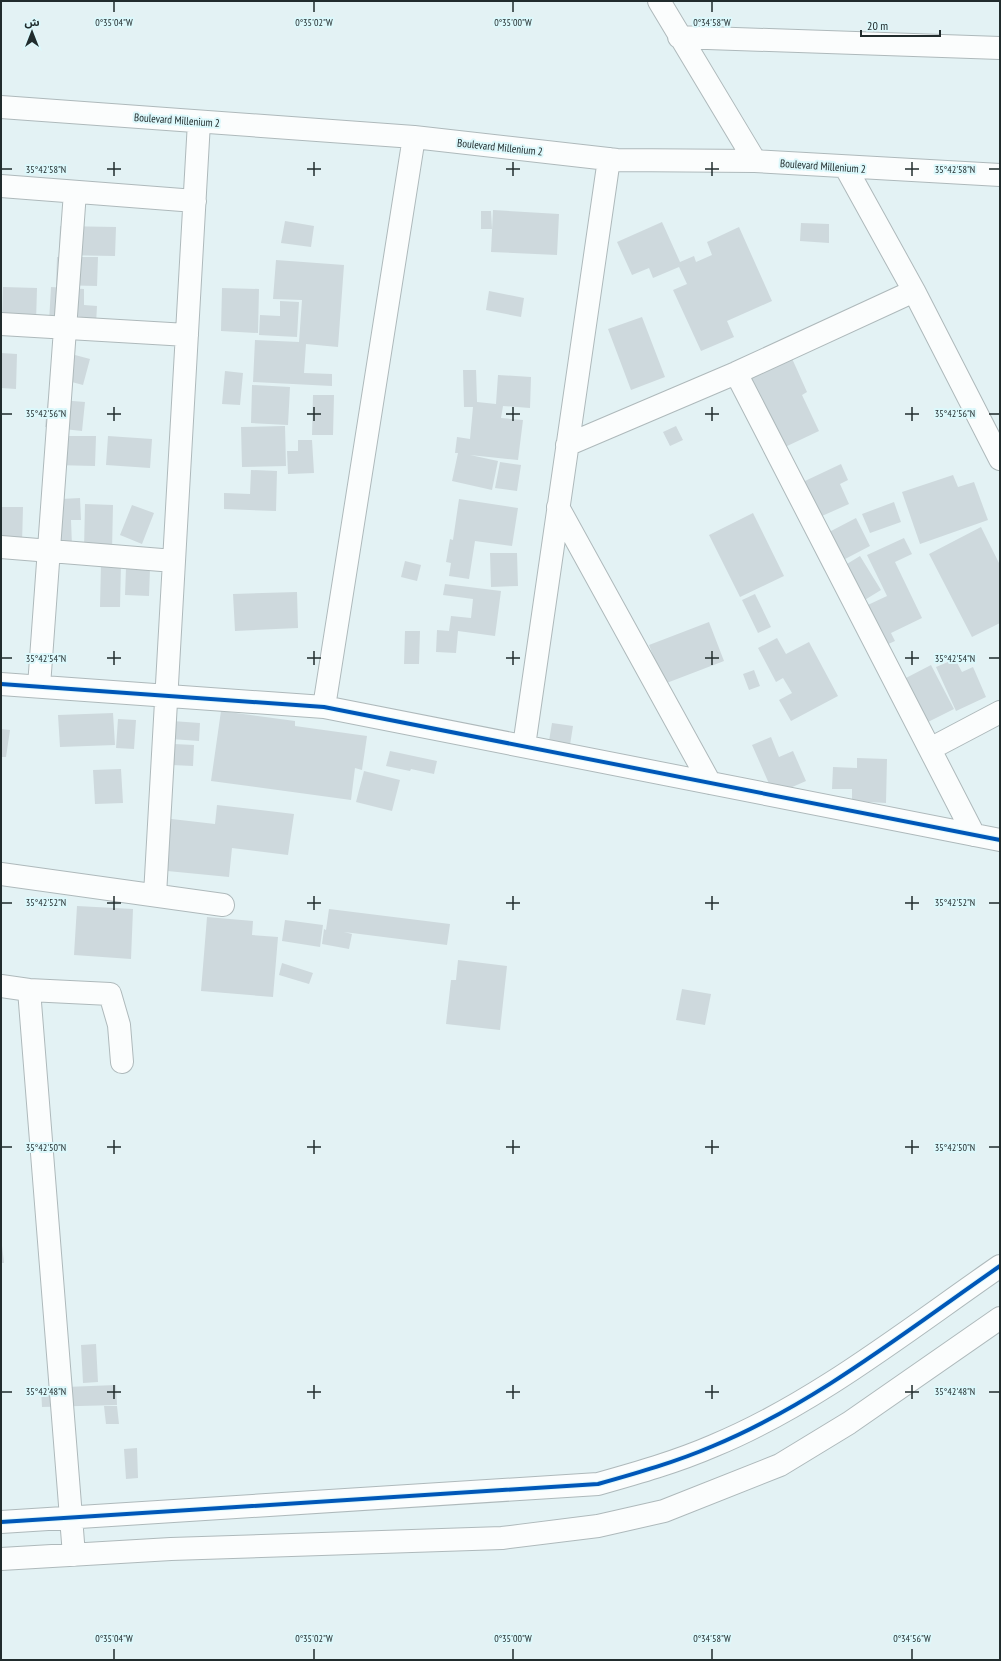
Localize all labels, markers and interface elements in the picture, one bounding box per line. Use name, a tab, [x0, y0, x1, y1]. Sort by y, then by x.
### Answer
north arrow	[12, 12, 52, 52]
scale bar	[861, 12, 940, 38]
text: ش	[24, 15, 40, 29]
text: 0°35'04"W	[95, 16, 133, 29]
text: 0°35'02"W	[295, 16, 333, 29]
text: 0°35'00"W	[494, 16, 532, 29]
text: 0°34'58"W	[693, 16, 731, 29]
text: 20 m	[867, 18, 888, 33]
street label: Boulevard Millenium 2	[134, 110, 220, 130]
street label: Boulevard Millenium 2	[457, 136, 543, 158]
street label: Boulevard Millenium 2	[780, 156, 866, 176]
text: 35°42'58"N	[26, 163, 66, 176]
text: 35°42'58"N	[935, 163, 975, 176]
text: 35°42'56"N	[26, 407, 66, 420]
text: 35°42'56"N	[935, 407, 975, 420]
text: 35°42'54"N	[26, 652, 66, 665]
text: 35°42'54"N	[935, 652, 975, 665]
text: 35°42'52"N	[26, 896, 66, 909]
text: 35°42'52"N	[935, 896, 975, 909]
text: 35°42'50"N	[26, 1141, 66, 1154]
text: 35°42'50"N	[935, 1141, 975, 1154]
text: 35°42'48"N	[26, 1385, 66, 1398]
text: 35°42'48"N	[935, 1385, 975, 1398]
text: 0°35'04"W	[95, 1632, 133, 1645]
text: 0°35'02"W	[295, 1632, 333, 1645]
text: 0°35'00"W	[494, 1632, 532, 1645]
text: 0°34'58"W	[693, 1632, 731, 1645]
text: 0°34'56"W	[893, 1632, 931, 1645]

